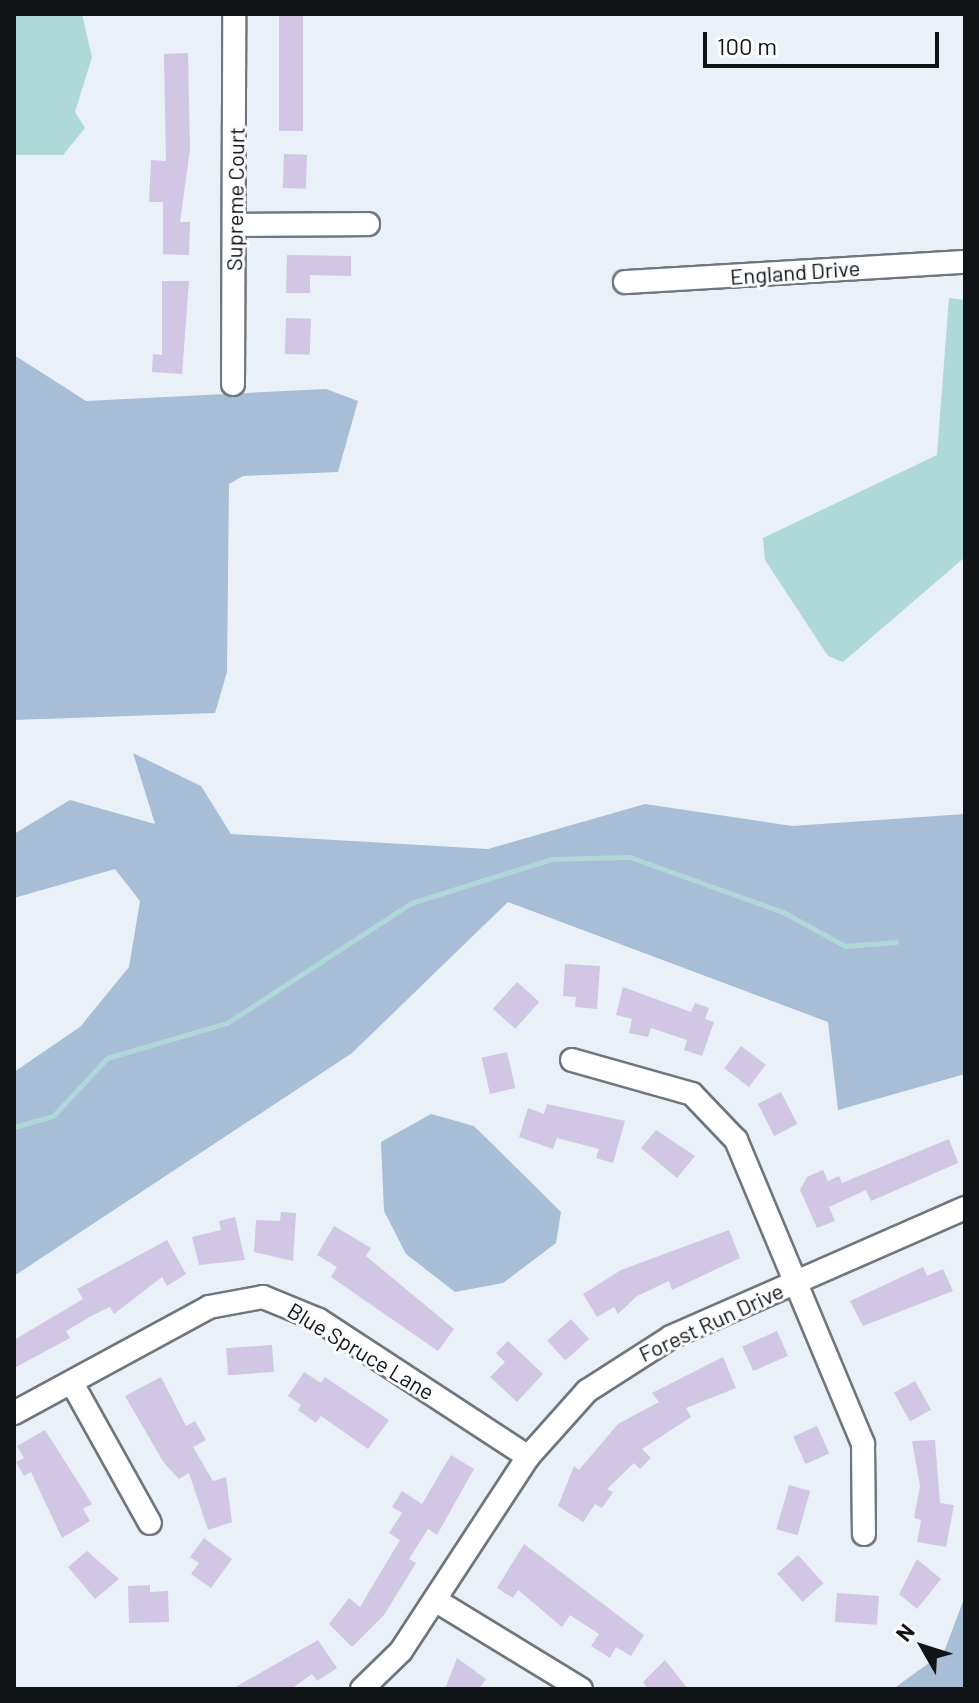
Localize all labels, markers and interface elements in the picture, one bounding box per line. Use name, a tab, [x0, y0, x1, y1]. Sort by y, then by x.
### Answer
scale bar	[707, 16, 943, 66]
text: 100 m	[717, 31, 777, 60]
street label: Supreme Court	[221, 127, 249, 271]
street label: England Drive	[729, 254, 861, 290]
street label: Forest Run Drive	[634, 1277, 788, 1367]
street label: Blue Spruce Lane	[283, 1297, 439, 1405]
north arrow	[883, 1607, 963, 1687]
text: N	[890, 1618, 919, 1646]

